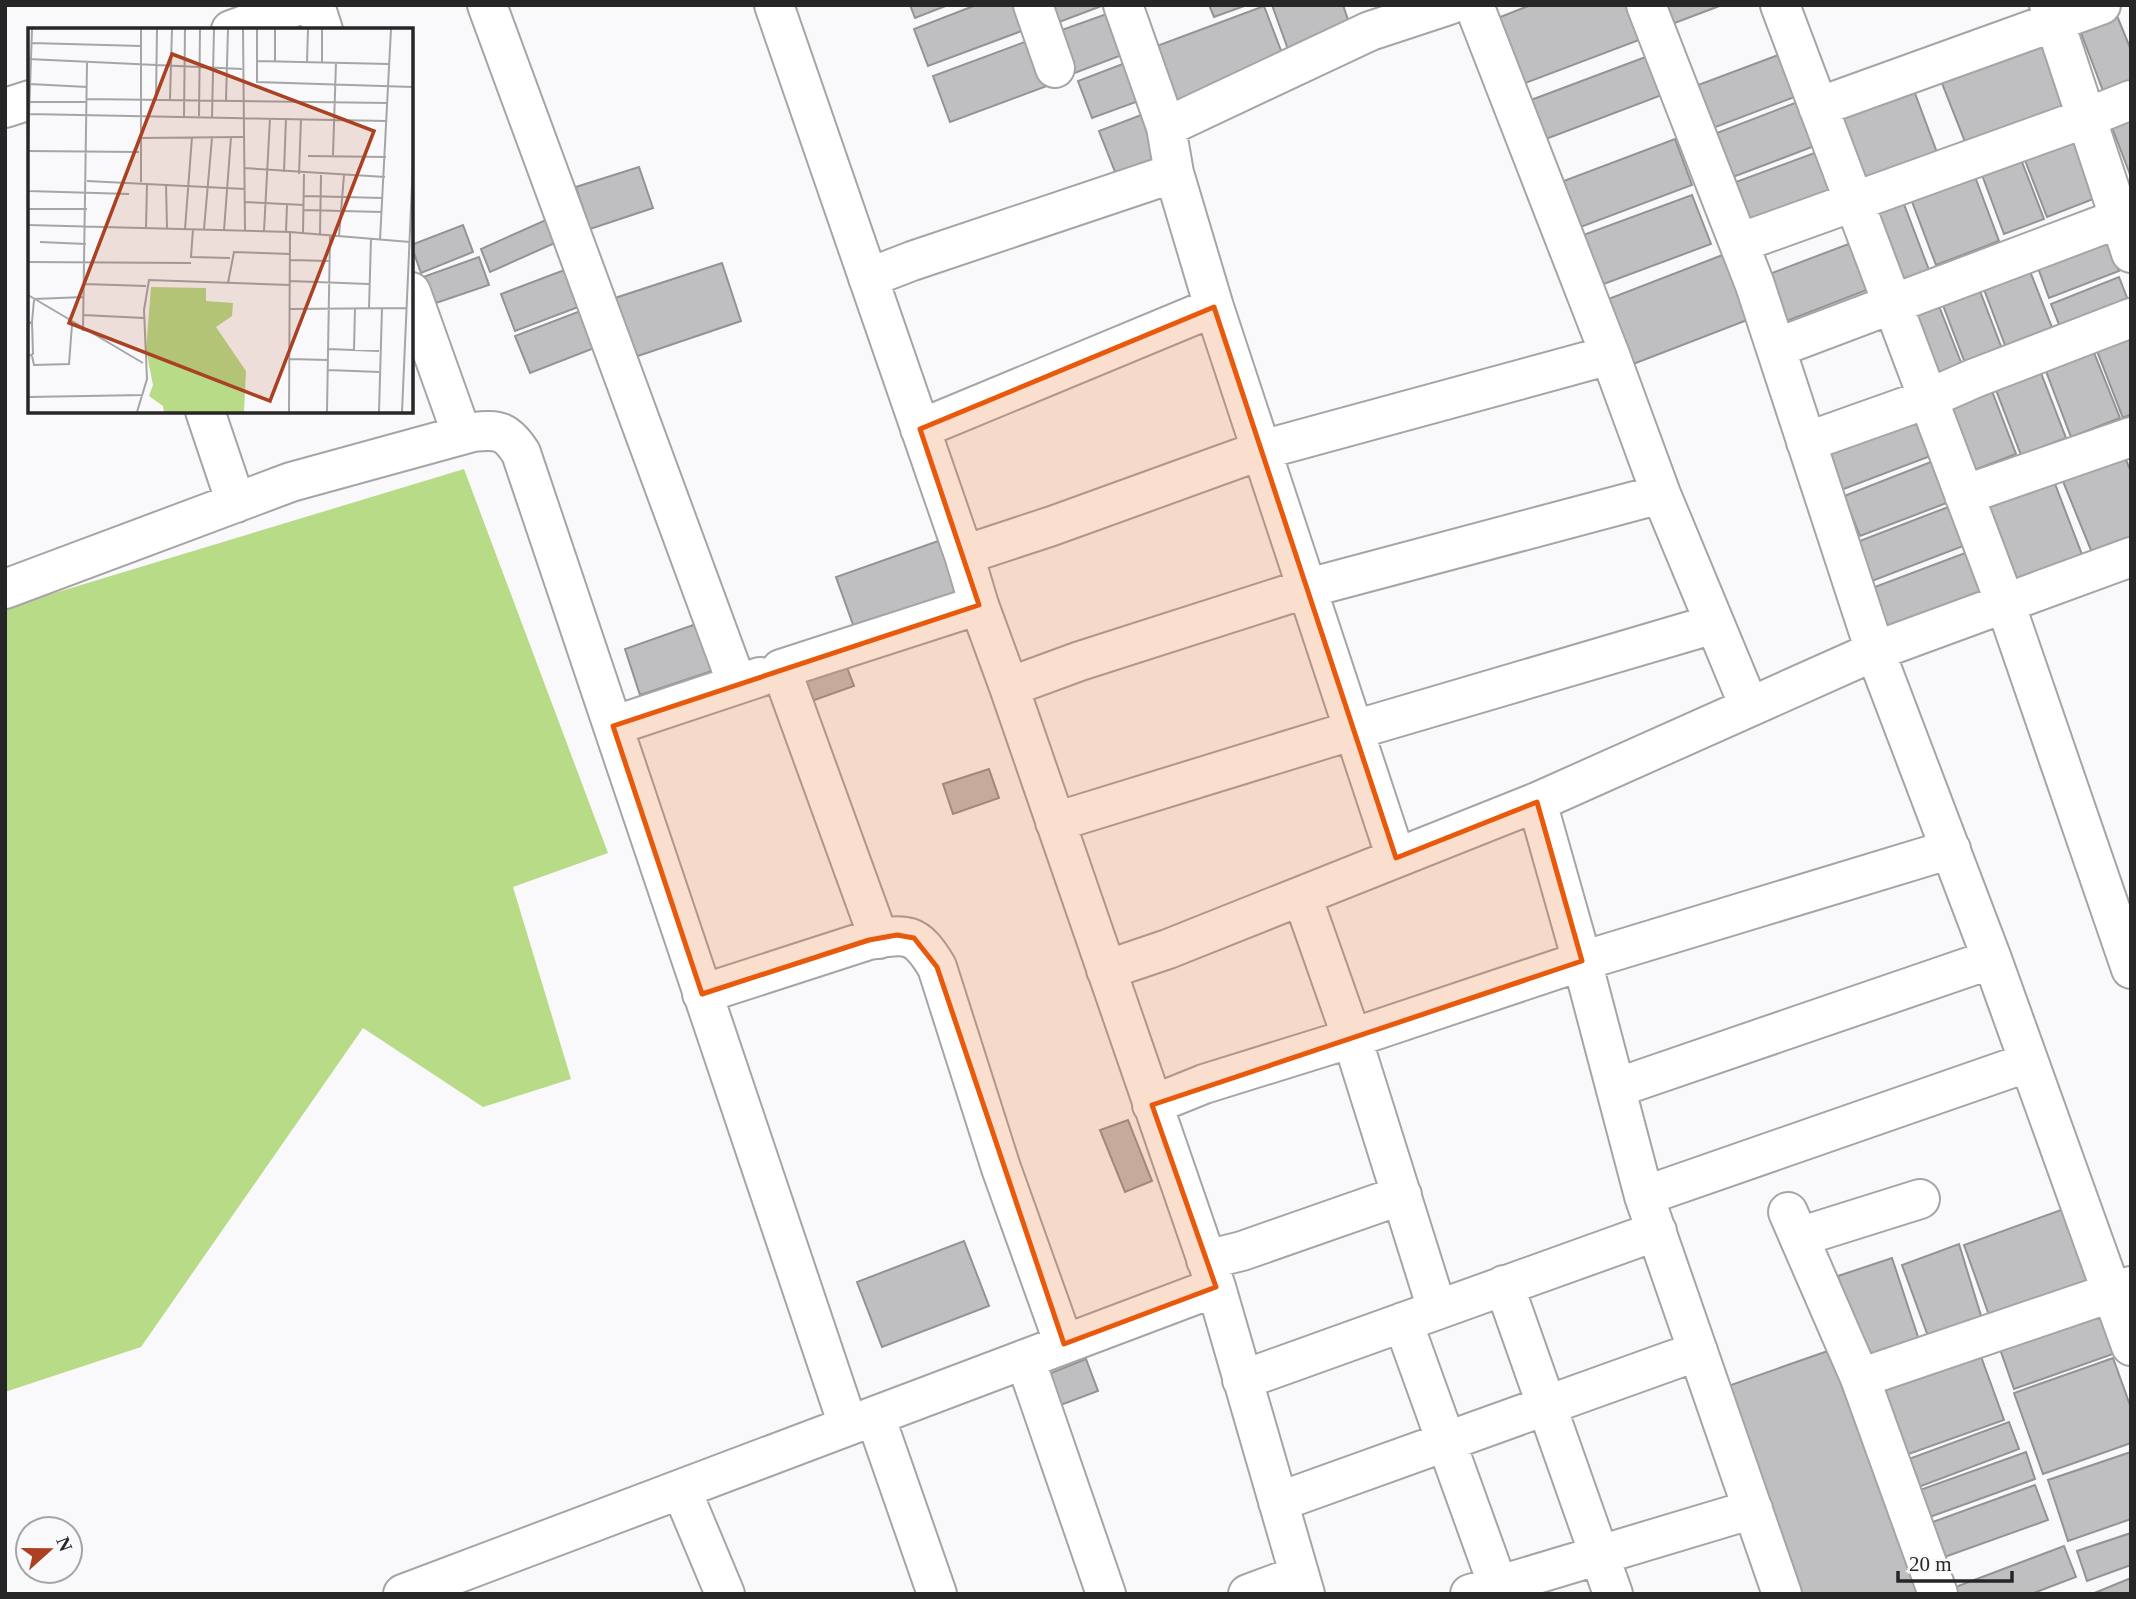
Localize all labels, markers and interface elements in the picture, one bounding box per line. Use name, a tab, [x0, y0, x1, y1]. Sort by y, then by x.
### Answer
inset map	[28, 28, 413, 413]
north arrow	[14, 1515, 84, 1585]
text: N	[52, 1534, 77, 1555]
scale bar	[1898, 1540, 2012, 1584]
text: 20 m	[1909, 1552, 1952, 1576]

